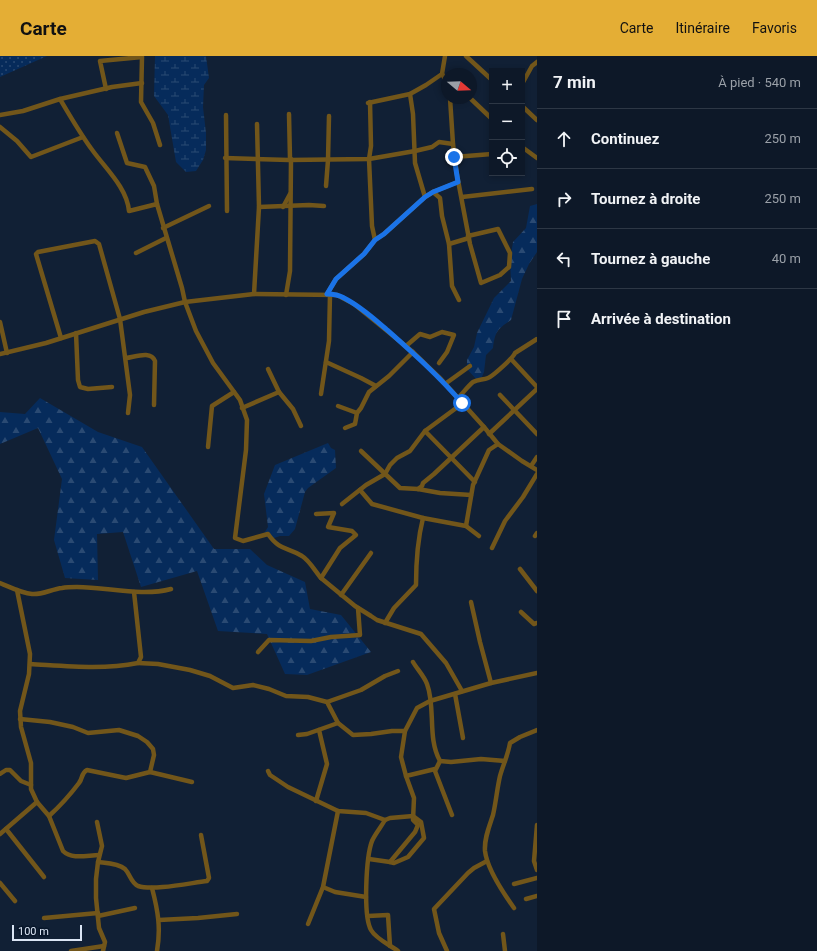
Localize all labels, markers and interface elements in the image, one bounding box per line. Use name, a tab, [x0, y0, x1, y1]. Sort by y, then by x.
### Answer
text: Carte	[20, 17, 67, 40]
text: Carte	[620, 20, 653, 36]
text: Itinéraire	[675, 20, 730, 36]
text: Favoris	[752, 20, 797, 36]
north arrow	[441, 68, 477, 104]
map controls	[489, 68, 525, 176]
button: +	[489, 68, 525, 104]
text: 7 min	[553, 72, 596, 92]
text: À pied · 540 m	[718, 75, 801, 90]
button: −	[489, 104, 525, 140]
icon: ahead	[553, 128, 575, 150]
text: Continuez	[591, 130, 659, 148]
text: 250 m	[764, 131, 801, 146]
button: locate	[489, 140, 525, 176]
route end	[445, 148, 463, 166]
icon: right	[553, 188, 575, 210]
text: Tournez à droite	[591, 190, 700, 208]
text: 250 m	[764, 191, 801, 206]
icon: left	[553, 248, 575, 270]
text: Tournez à gauche	[591, 250, 710, 268]
text: 40 m	[772, 251, 801, 266]
icon: arrive	[553, 308, 575, 330]
text: Arrivée à destination	[591, 310, 731, 328]
route start	[453, 394, 471, 412]
scale bar	[12, 923, 82, 942]
text: 100 m	[18, 925, 49, 938]

